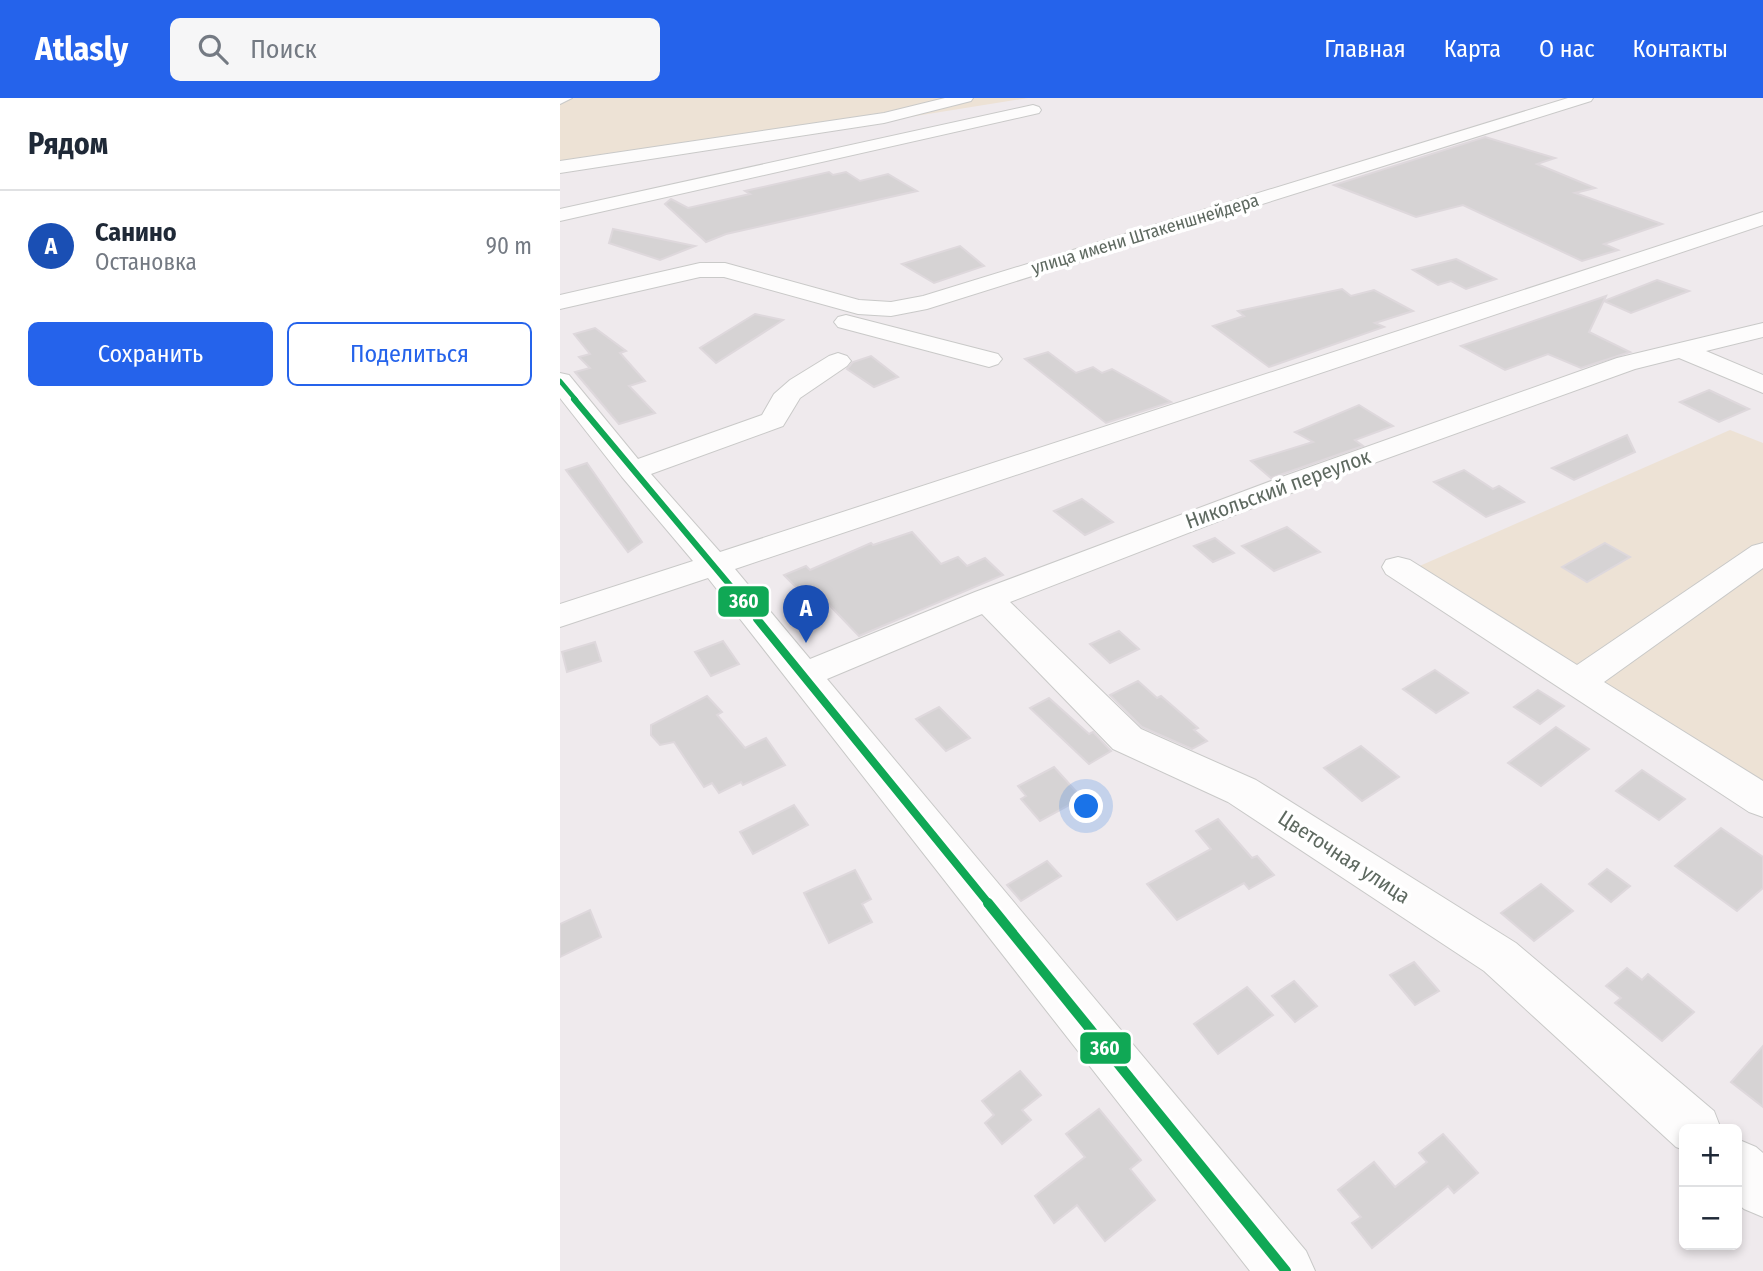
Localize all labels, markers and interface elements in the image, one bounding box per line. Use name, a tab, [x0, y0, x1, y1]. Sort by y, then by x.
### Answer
search box	[170, 18, 660, 81]
text: Atlasly	[35, 29, 128, 69]
icon: search	[194, 30, 232, 68]
text: Поиск	[250, 34, 317, 65]
text: Главная	[1324, 35, 1406, 63]
text: Карта	[1444, 35, 1501, 63]
text: О нас	[1539, 35, 1594, 63]
text: Контакты	[1632, 35, 1728, 63]
text: Рядом	[28, 126, 108, 162]
street label: улица имени Штакеншнейдера	[1029, 189, 1262, 279]
text: Санино	[95, 217, 177, 248]
text: A	[45, 232, 57, 260]
text: 90 m	[486, 232, 532, 260]
text: Остановка	[95, 248, 197, 276]
button: Сохранить	[28, 322, 273, 386]
button: Поделиться	[287, 322, 532, 386]
street label: Никольский переулок	[1182, 443, 1374, 535]
line badge: 360	[717, 585, 770, 618]
pin: A	[783, 585, 829, 643]
text: 360	[728, 590, 759, 613]
your location	[1069, 789, 1103, 823]
street label: Цветочная улица	[1273, 805, 1415, 909]
line badge: 360	[1079, 1031, 1132, 1065]
text: 360	[1089, 1037, 1120, 1060]
map controls	[1679, 1124, 1742, 1250]
button: +	[1679, 1124, 1742, 1187]
button: −	[1679, 1187, 1742, 1250]

